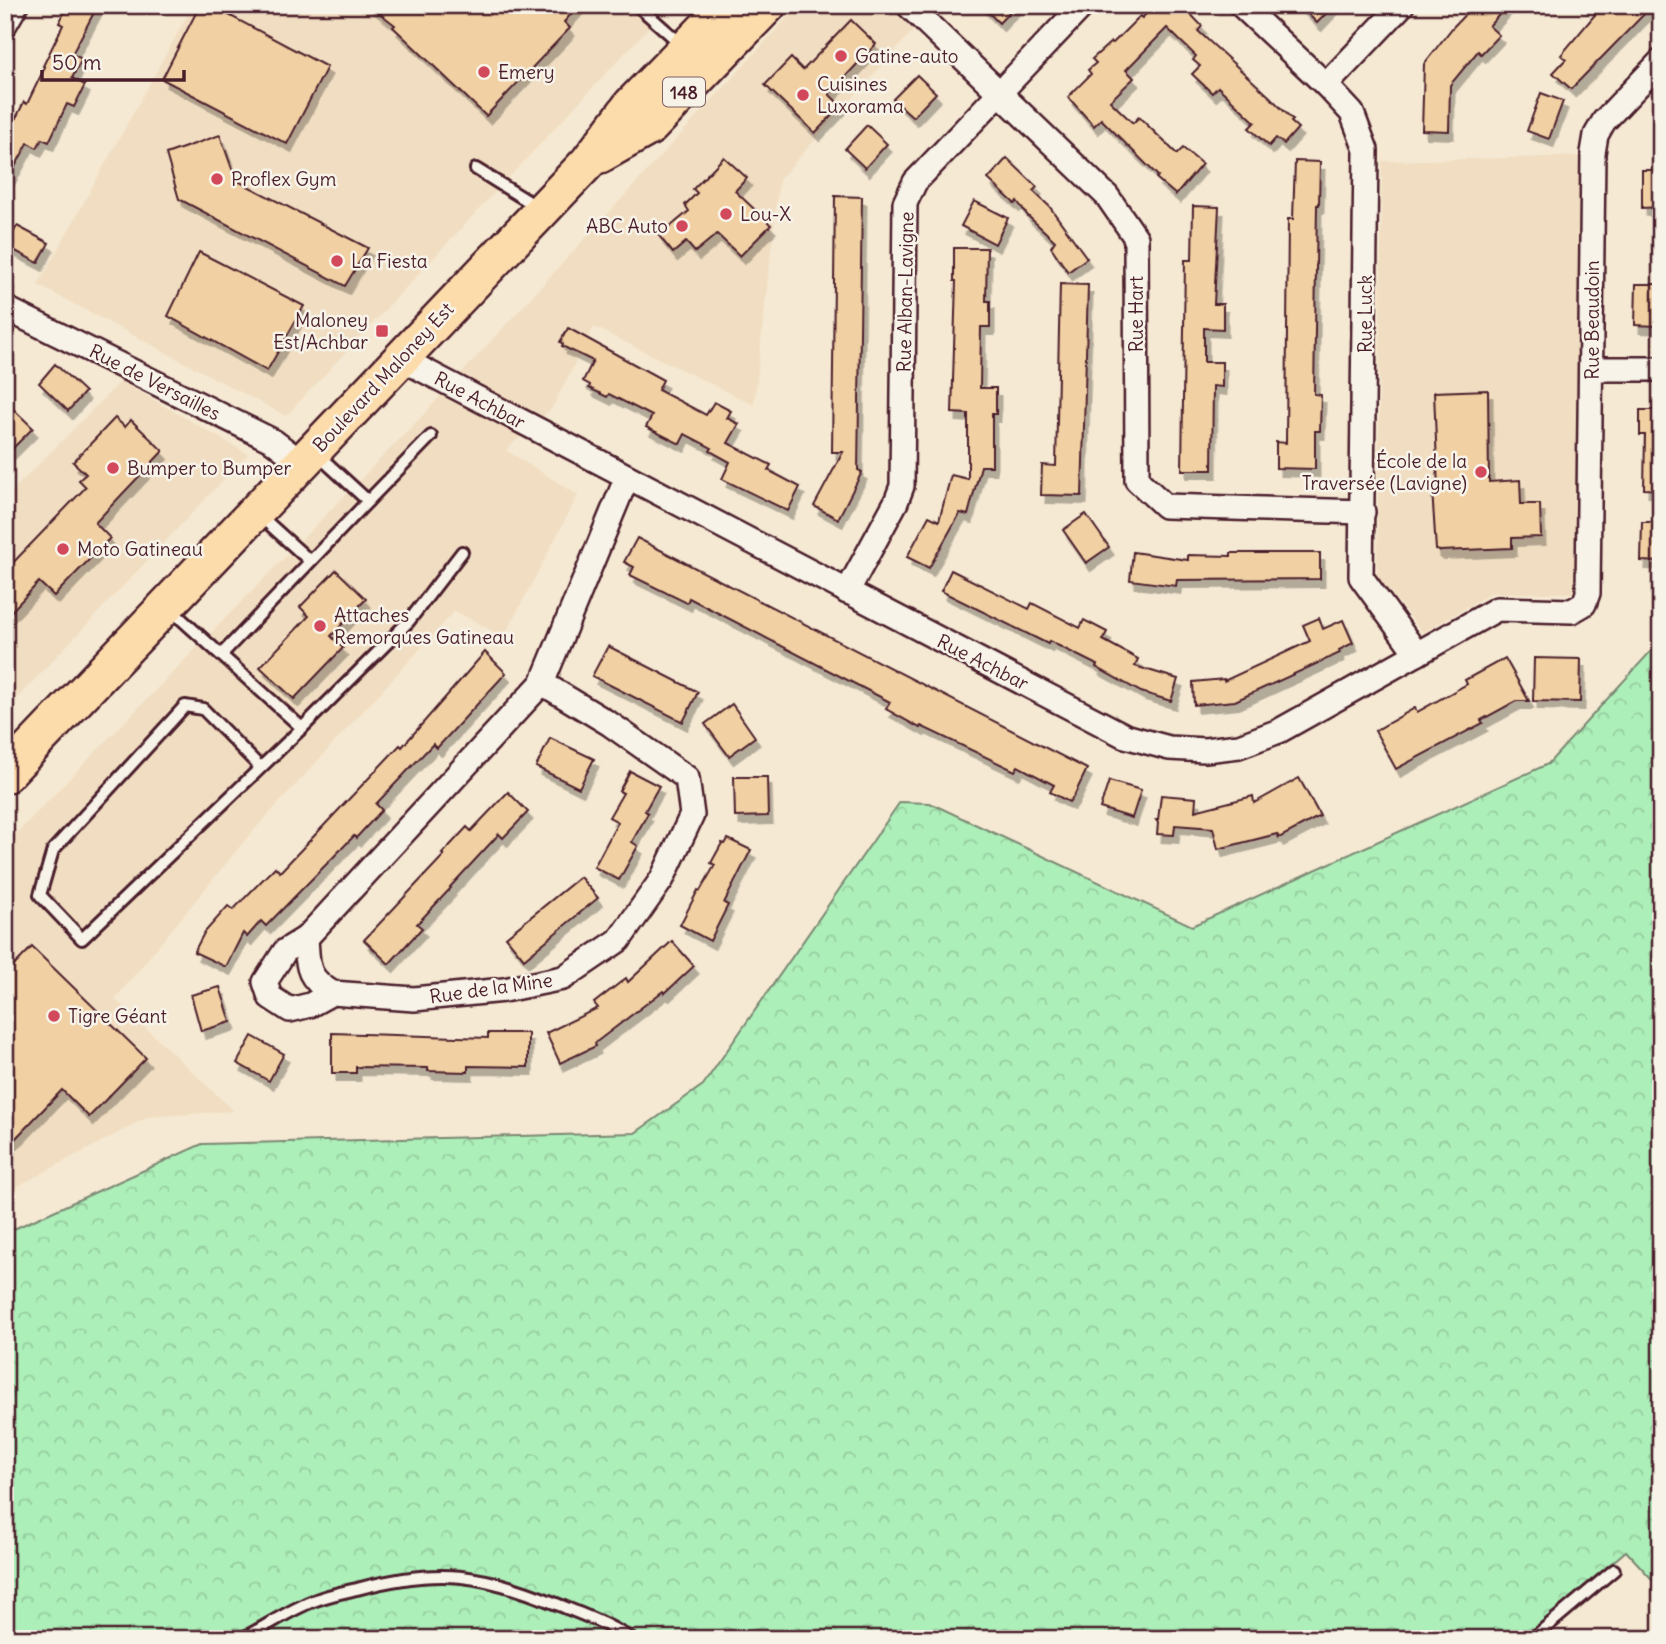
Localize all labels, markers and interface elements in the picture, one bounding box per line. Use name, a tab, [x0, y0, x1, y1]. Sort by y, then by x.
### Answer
scale bar	[42, 38, 184, 82]
place label: Gatine-auto	[855, 44, 959, 68]
marker: Gatine-auto	[833, 48, 849, 64]
text: 50 m	[52, 49, 101, 76]
place label: Emery	[498, 60, 555, 84]
marker: Emery	[476, 64, 492, 80]
place label: Cuisines Luxorama	[817, 72, 904, 118]
road number: 148	[663, 78, 705, 106]
marker: Cuisines Luxorama	[795, 87, 811, 103]
place label: Proflex Gym	[231, 167, 336, 191]
marker: Proflex Gym	[209, 171, 225, 187]
place label: Lou-X	[740, 202, 791, 226]
marker: Lou-X	[718, 206, 734, 222]
street label: Rue Alban-Lavigne	[892, 211, 918, 373]
place label: ABC Auto	[586, 214, 668, 238]
marker: ABC Auto	[674, 218, 690, 234]
place label: La Fiesta	[351, 249, 428, 273]
marker: La Fiesta	[329, 253, 345, 269]
street label: Rue Beaudoin	[1580, 260, 1604, 380]
street label: Rue Luck	[1353, 275, 1377, 353]
street label: Rue Hart	[1124, 276, 1148, 352]
street label: Boulevard Maloney Est	[307, 297, 459, 457]
place label: Maloney Est/Achbar	[273, 308, 368, 354]
marker: Maloney Est/Achbar	[374, 323, 390, 339]
street label: Rue de Versailles	[85, 339, 225, 425]
street label: Rue Achbar	[430, 366, 530, 434]
place label: École de la Traversée (Lavigne)	[1302, 449, 1467, 495]
place label: Bumper to Bumper	[127, 456, 291, 480]
marker: Bumper to Bumper	[105, 460, 121, 476]
marker: École de la Traversée (Lavigne)	[1473, 464, 1489, 480]
place label: Moto Gatineau	[77, 537, 203, 561]
marker: Moto Gatineau	[55, 541, 71, 557]
place label: Attaches Remorques Gatineau	[334, 603, 514, 649]
marker: Attaches Remorques Gatineau	[312, 618, 328, 634]
street label: Rue Achbar	[933, 629, 1033, 695]
street label: Rue de la Mine	[428, 967, 554, 1009]
place label: Tigre Géant	[68, 1004, 167, 1028]
marker: Tigre Géant	[46, 1008, 62, 1024]

